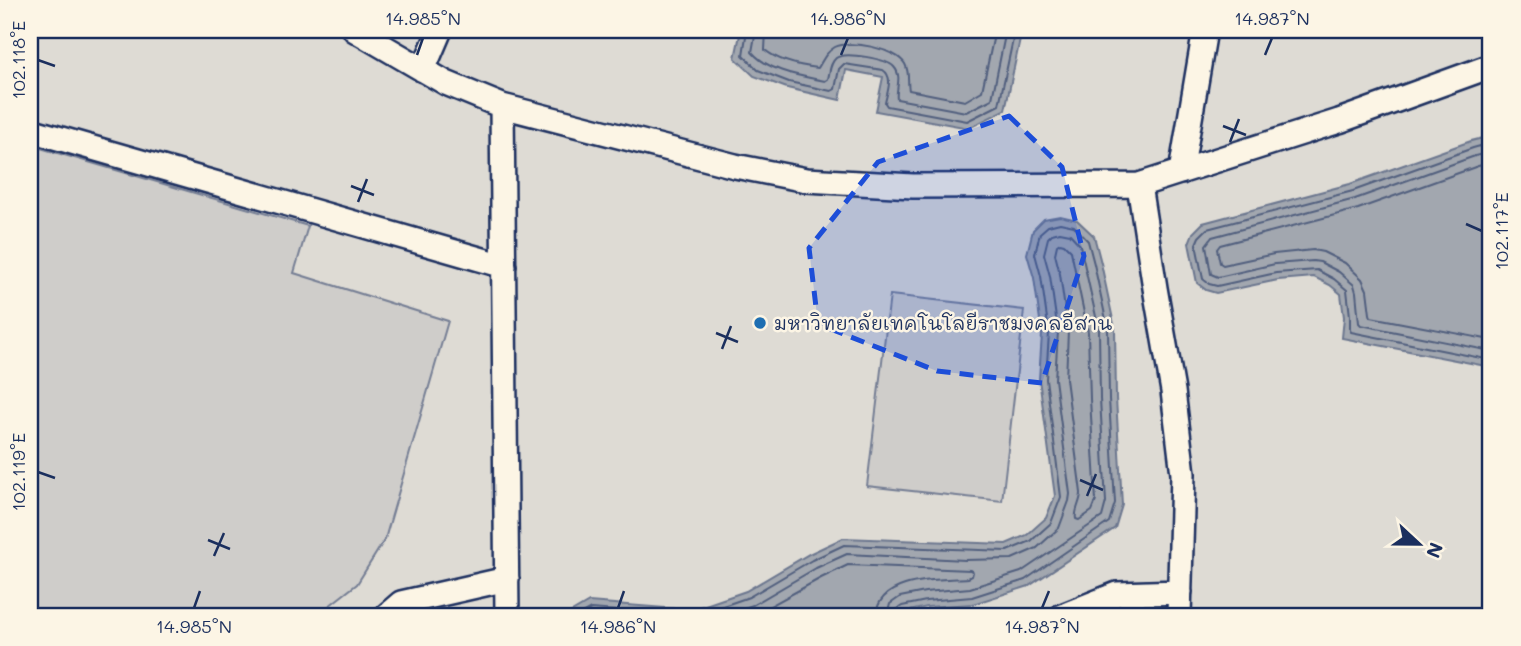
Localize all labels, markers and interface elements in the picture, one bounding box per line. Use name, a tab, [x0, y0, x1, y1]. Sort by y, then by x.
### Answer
text: 14.985°N	[385, 6, 461, 30]
text: 14.986°N	[810, 6, 886, 30]
text: 14.987°N	[1234, 6, 1310, 30]
text: 102.118°E	[6, 21, 30, 99]
text: 102.117°E	[1489, 192, 1513, 270]
place label: มหาวิทยาลัยเทคโนโลยีราชมงคลอีสาน	[774, 310, 1112, 335]
marker: มหาวิทยาลัยเทคโนโลยีราชมงคลอีสาน	[752, 315, 768, 331]
text: 102.119°E	[6, 433, 30, 511]
north arrow	[1384, 510, 1454, 580]
text: N	[1421, 539, 1450, 562]
text: 14.985°N	[156, 614, 232, 638]
text: 14.986°N	[580, 614, 656, 638]
text: 14.987°N	[1004, 614, 1080, 638]

